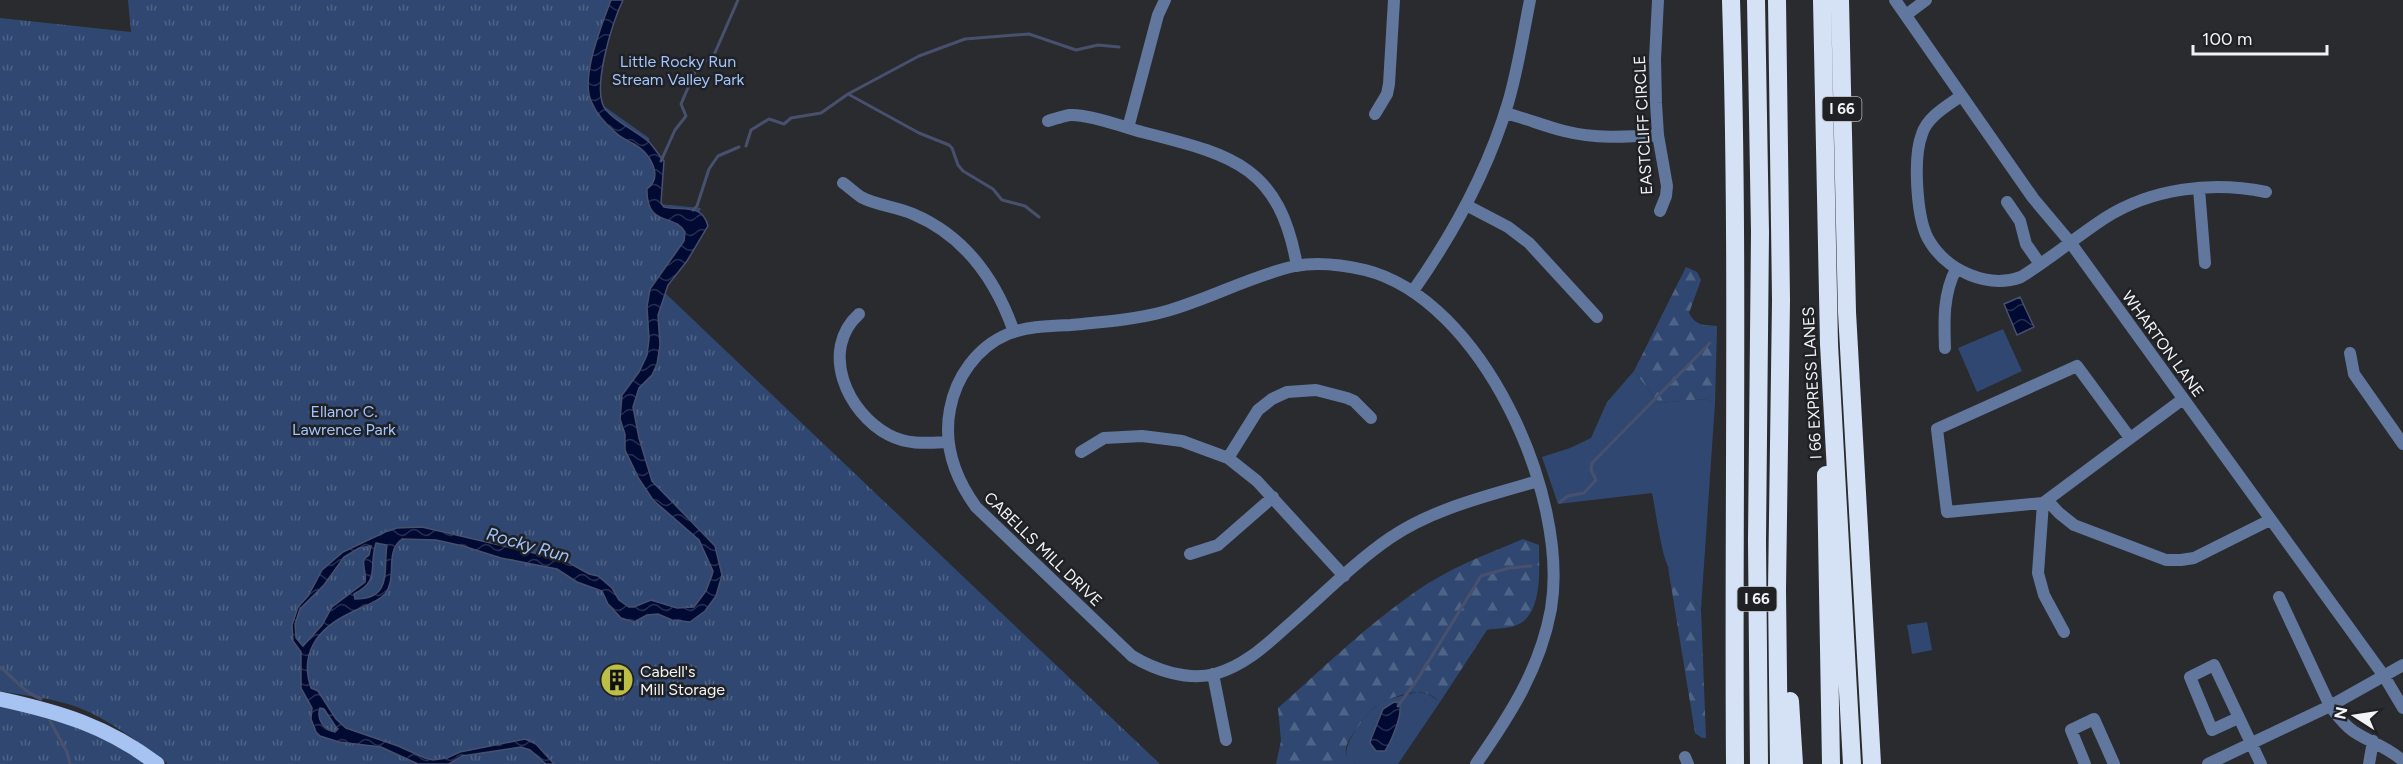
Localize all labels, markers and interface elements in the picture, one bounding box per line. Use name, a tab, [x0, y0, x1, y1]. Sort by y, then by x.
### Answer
scale bar	[2193, 18, 2326, 56]
text: 100 m	[2202, 28, 2252, 50]
park label: Little Rocky Run Stream Valley Park	[612, 52, 745, 89]
street label: EASTCLIFF CIRCLE	[1630, 55, 1656, 195]
road number: I 66	[1822, 97, 1862, 121]
street label: WHARTON LANE	[2118, 287, 2208, 401]
street label: I 66 EXPRESS LANES	[1799, 306, 1825, 460]
park label: Ellanor C. Lawrence Park	[292, 402, 396, 439]
street label: CABELLS MILL DRIVE	[980, 488, 1106, 610]
water label: Rocky Run	[484, 523, 572, 567]
road number: I 66	[1738, 587, 1776, 611]
building icon: Cabell's Mill Storage	[599, 662, 635, 698]
place label: Cabell's Mill Storage	[640, 662, 725, 699]
north arrow	[2325, 686, 2385, 746]
text: N	[2330, 705, 2351, 721]

